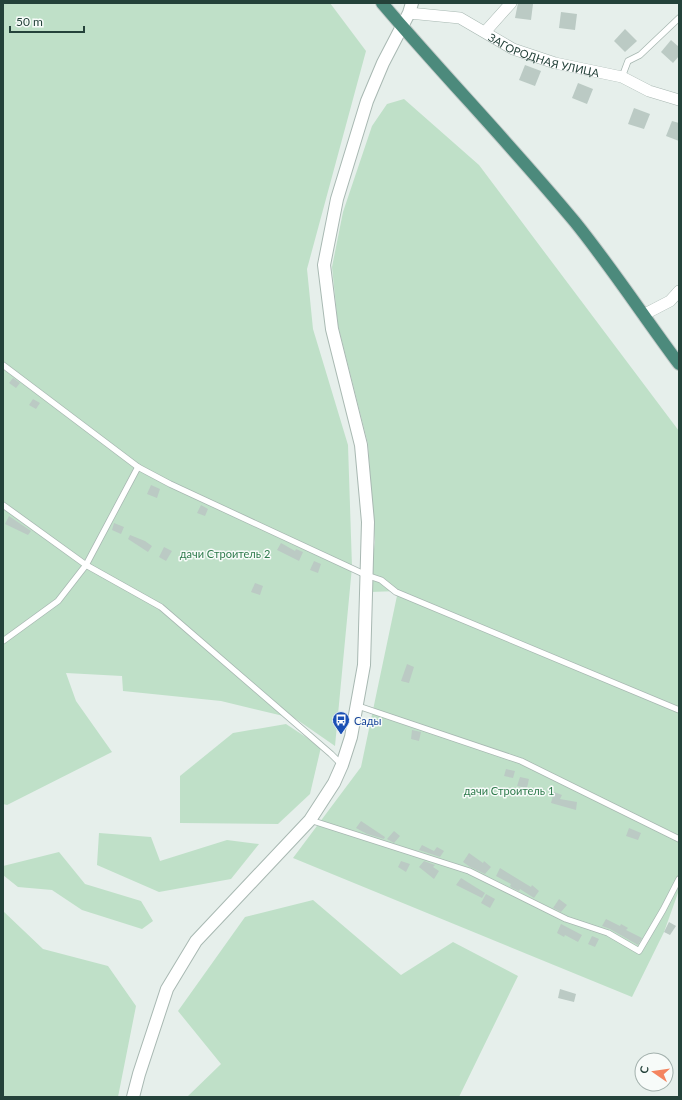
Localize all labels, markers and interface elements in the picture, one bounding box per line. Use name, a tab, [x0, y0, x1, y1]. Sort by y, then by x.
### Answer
scale bar	[10, 8, 84, 34]
text: 50 m	[16, 14, 43, 29]
street label: ЗАГОРОДНАЯ УЛИЦА	[487, 30, 601, 79]
park label: дачи Строитель 2	[180, 547, 270, 560]
bus stop icon: Сады	[331, 710, 351, 735]
place label: Сады	[354, 714, 382, 727]
park label: дачи Строитель 1	[464, 784, 554, 797]
north arrow	[634, 1052, 674, 1092]
text: С	[637, 1064, 651, 1075]

